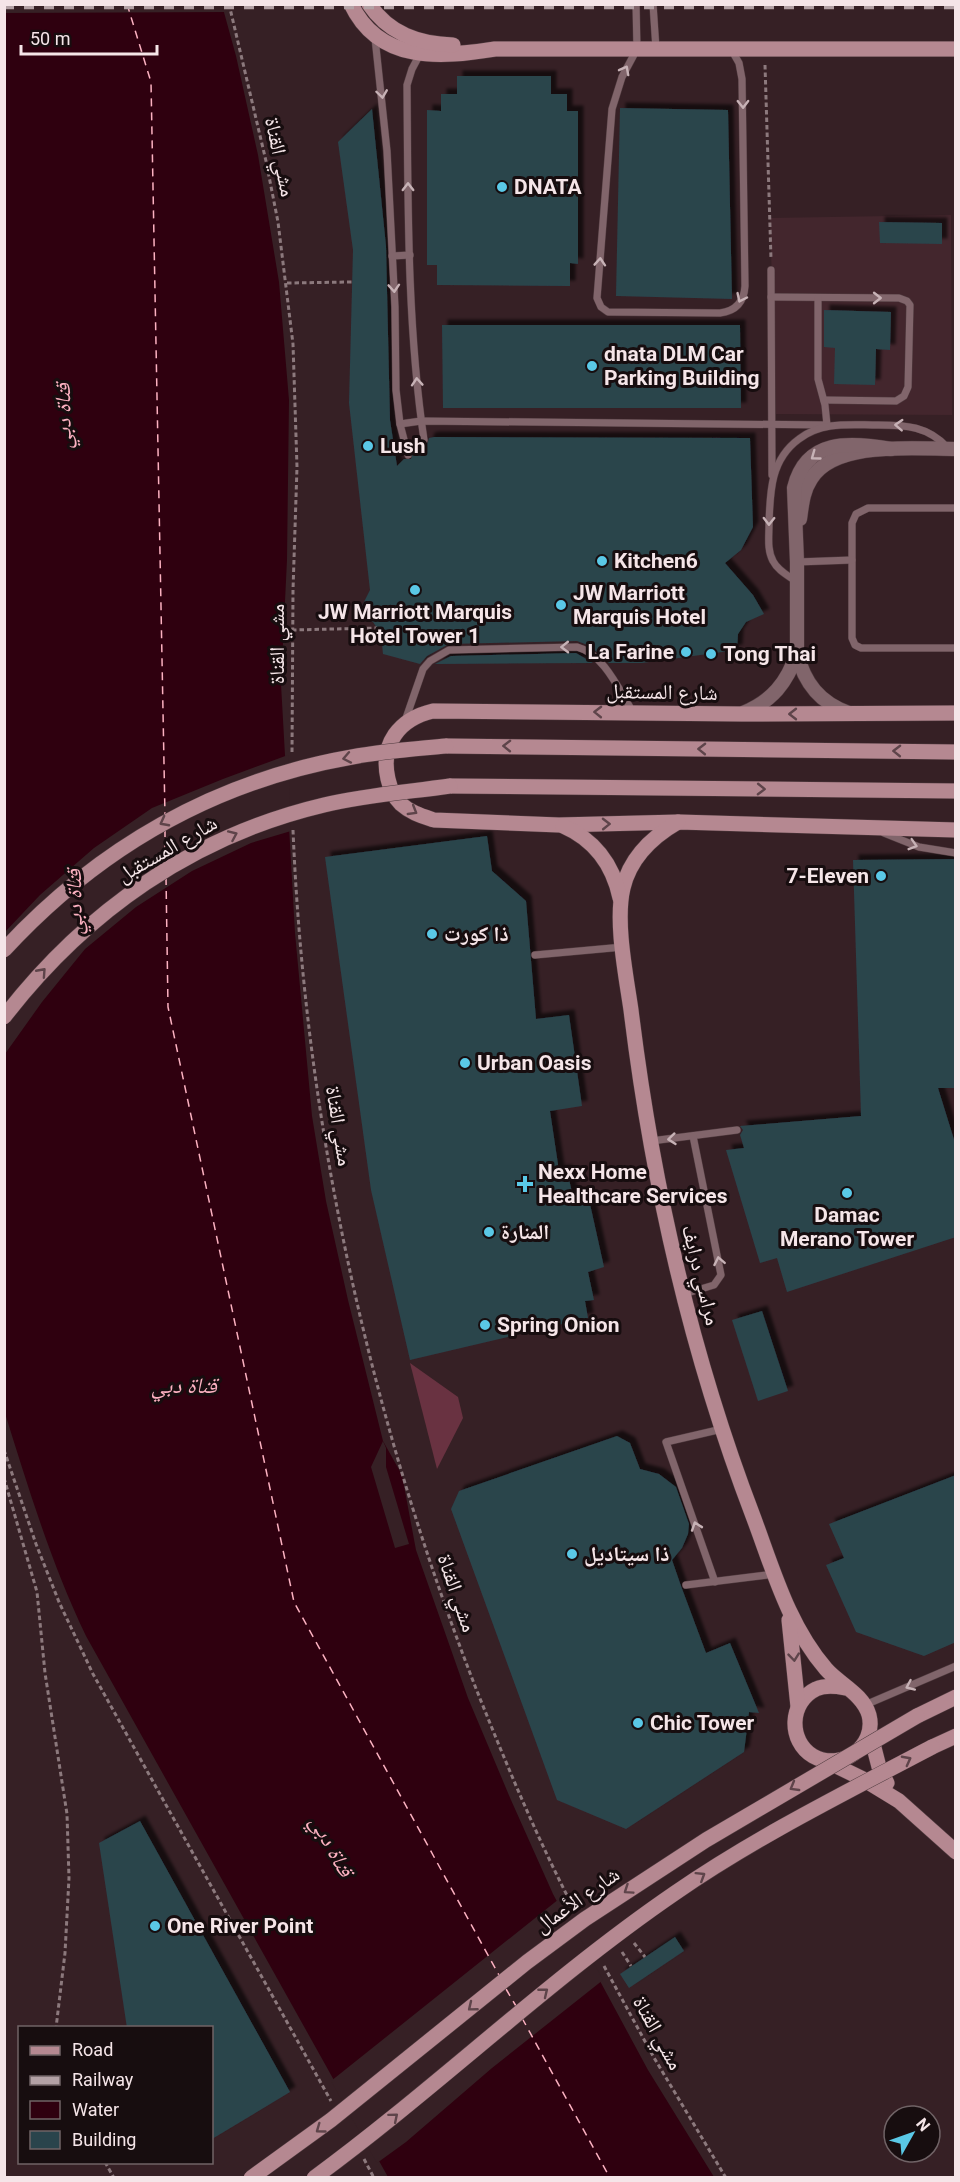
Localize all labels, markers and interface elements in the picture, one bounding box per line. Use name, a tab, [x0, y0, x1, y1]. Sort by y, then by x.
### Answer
scale bar	[21, 18, 158, 56]
text: 50 m	[30, 28, 70, 49]
one-way arrow	[618, 66, 629, 77]
one-way arrow	[376, 89, 388, 98]
one-way arrow	[737, 100, 749, 109]
street label: مشي القناة	[256, 115, 300, 200]
place label: DNATA	[514, 175, 582, 199]
marker: DNATA	[495, 180, 509, 194]
one-way arrow	[402, 183, 414, 192]
one-way arrow	[593, 258, 606, 267]
one-way arrow	[387, 284, 400, 293]
one-way arrow	[736, 292, 748, 303]
one-way arrow	[872, 292, 881, 304]
place label: dnata DLM Car Parking Building	[604, 342, 760, 390]
marker: dnata DLM Car Parking Building	[585, 359, 599, 373]
one-way arrow	[411, 378, 424, 387]
water label: قناة دبي	[50, 380, 81, 449]
one-way arrow	[895, 419, 904, 432]
place label: Lush	[380, 434, 425, 458]
marker: Lush	[361, 439, 375, 453]
one-way arrow	[810, 449, 821, 460]
one-way arrow	[763, 516, 775, 525]
place label: Kitchen6	[614, 549, 698, 573]
marker: Kitchen6	[595, 554, 609, 568]
place label: JW Marriott Marquis Hotel	[573, 581, 706, 629]
marker: JW Marriott Marquis Hotel Tower 1	[408, 583, 422, 597]
marker: JW Marriott Marquis Hotel	[554, 598, 568, 612]
place label: JW Marriott Marquis Hotel Tower 1	[318, 600, 512, 648]
street label: مشي القناة	[265, 604, 293, 684]
place label: La Farine	[587, 640, 674, 664]
one-way arrow	[560, 641, 569, 654]
place label: Tong Thai	[723, 642, 816, 666]
marker: La Farine	[679, 645, 693, 659]
marker: Tong Thai	[704, 647, 718, 661]
street label: شارع المستقبل	[606, 679, 718, 706]
one-way arrow	[593, 706, 602, 718]
one-way arrow	[788, 708, 797, 720]
one-way arrow	[503, 740, 512, 752]
one-way arrow	[698, 743, 707, 755]
one-way arrow	[893, 745, 902, 757]
one-way arrow	[342, 751, 352, 764]
one-way arrow	[756, 783, 765, 795]
one-way arrow	[407, 804, 417, 815]
street label: شارع المستقبل	[113, 811, 222, 888]
one-way arrow	[159, 815, 170, 826]
one-way arrow	[601, 817, 610, 830]
one-way arrow	[226, 830, 237, 842]
one-way arrow	[907, 838, 918, 850]
place label: 7-Eleven	[786, 864, 869, 888]
water label: قناة دبي	[61, 866, 92, 935]
marker: 7-Eleven	[874, 869, 888, 883]
place label: ذا كورت	[444, 922, 509, 946]
marker: ذا كورت	[425, 927, 439, 941]
one-way arrow	[35, 968, 46, 979]
place label: Urban Oasis	[477, 1051, 592, 1075]
marker: Urban Oasis	[458, 1056, 472, 1070]
street label: مشي القناة	[317, 1084, 357, 1168]
one-way arrow	[667, 1132, 676, 1144]
place label: Nexx Home Healthcare Services	[538, 1160, 728, 1208]
marker: Nexx Home Healthcare Services	[516, 1175, 534, 1193]
marker: Damac Merano Tower	[840, 1186, 854, 1200]
place label: Damac Merano Tower	[780, 1203, 914, 1251]
place label: المنارة	[501, 1220, 549, 1244]
street label: مراسي درايف	[673, 1222, 725, 1329]
marker: المنارة	[482, 1225, 496, 1239]
one-way arrow	[713, 1256, 726, 1266]
place label: Spring Onion	[497, 1313, 619, 1337]
marker: Spring Onion	[478, 1318, 492, 1332]
water label: قناة دبي	[151, 1373, 220, 1402]
one-way arrow	[690, 1521, 703, 1532]
place label: ذا سيتاديل	[584, 1542, 669, 1567]
marker: ذا سيتاديل	[565, 1547, 579, 1561]
street label: مشي القناة	[428, 1551, 481, 1636]
one-way arrow	[787, 1653, 800, 1662]
one-way arrow	[906, 1678, 917, 1690]
place label: Chic Tower	[650, 1711, 755, 1735]
marker: Chic Tower	[631, 1716, 645, 1730]
one-way arrow	[901, 1756, 912, 1768]
one-way arrow	[790, 1780, 800, 1792]
water label: قناة دبي	[301, 1811, 360, 1885]
street label: شارع الأعمال	[530, 1862, 625, 1939]
one-way arrow	[695, 1872, 705, 1884]
one-way arrow	[624, 1883, 635, 1894]
place label: One River Point	[167, 1914, 313, 1938]
marker: One River Point	[148, 1919, 162, 1933]
one-way arrow	[537, 1988, 548, 1999]
street label: مشي القناة	[624, 1992, 688, 2076]
one-way arrow	[468, 1999, 479, 2010]
legend	[18, 2026, 213, 2164]
text: Road	[72, 2039, 113, 2060]
text: Railway	[72, 2069, 134, 2090]
text: Water	[72, 2099, 119, 2120]
north arrow	[882, 2104, 942, 2164]
one-way arrow	[387, 2113, 398, 2124]
text: N	[912, 2114, 934, 2135]
one-way arrow	[315, 2122, 326, 2133]
text: Building	[72, 2129, 136, 2150]

